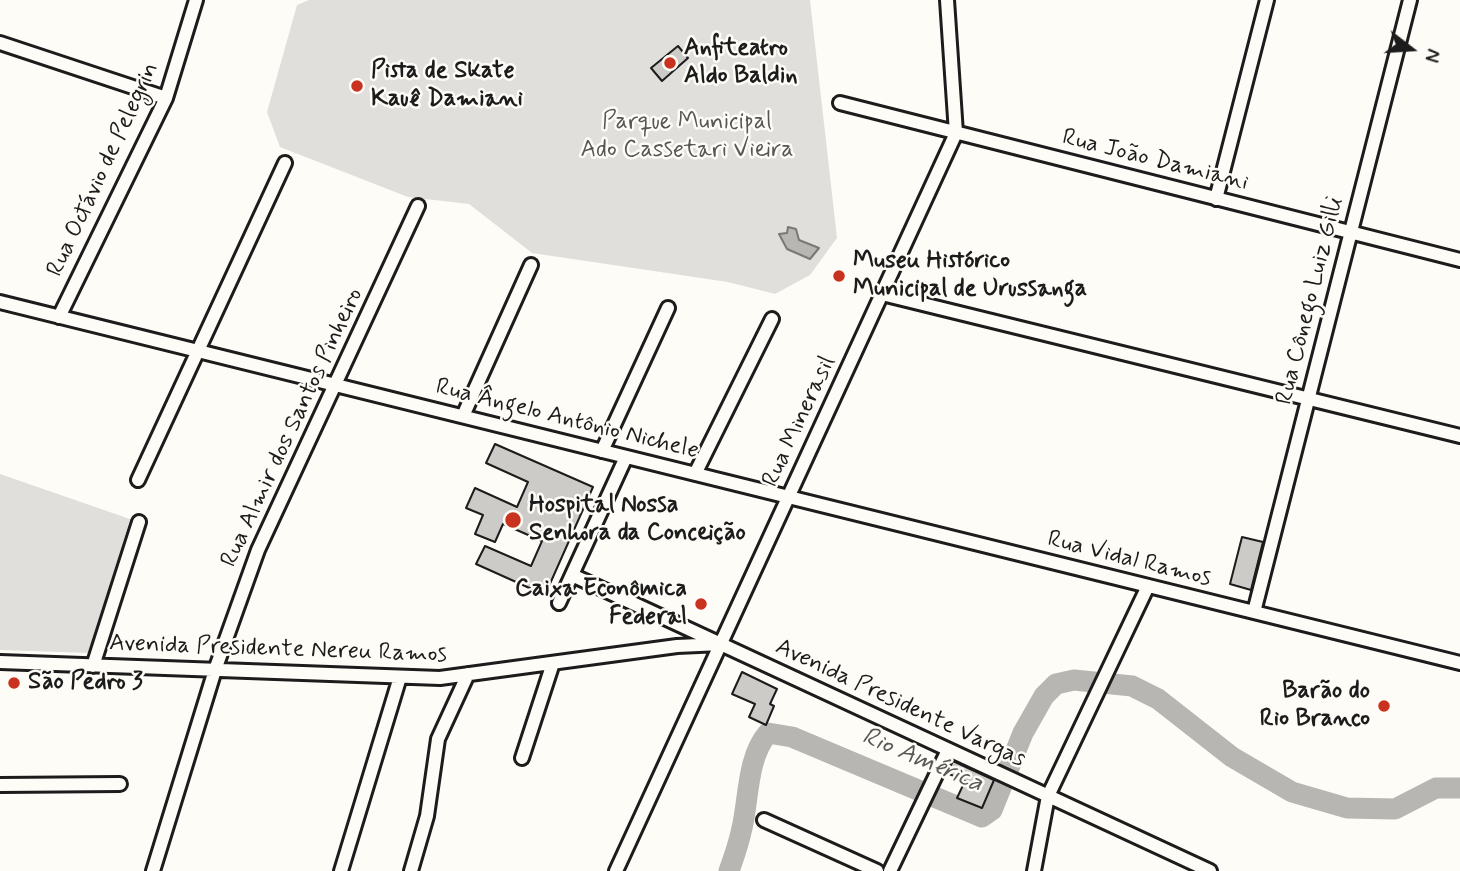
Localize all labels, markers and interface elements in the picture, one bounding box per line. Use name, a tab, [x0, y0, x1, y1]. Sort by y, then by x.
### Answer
north arrow	[1376, 14, 1446, 84]
place label: Anfiteatro Aldo Baldin	[684, 35, 798, 91]
text: N	[1418, 46, 1445, 65]
marker: Anfiteatro Aldo Baldin	[662, 55, 678, 71]
street label: Rua Octávio de Pelegrin	[42, 58, 166, 282]
place label: Pista de Skate Kauê Damiani	[371, 58, 523, 114]
marker: Pista de Skate Kauê Damiani	[349, 78, 365, 94]
park label: Parque Municipal Ado Cassetari Vieira	[580, 109, 794, 165]
street label: Rua João Damiani	[1059, 124, 1251, 198]
street label: Rua Cônego Luiz Gilli	[1271, 194, 1351, 408]
place label: Museu Histórico Municipal de Urussanga	[853, 248, 1087, 304]
marker: Museu Histórico Municipal de Urussanga	[831, 268, 847, 284]
street label: Rua Almir dos Santos Pinheiro	[216, 284, 370, 572]
street label: Rua Minerasil	[757, 352, 843, 492]
street label: Rua Ângelo Antônio Nichele	[433, 373, 701, 467]
place label: Hospital Nossa Senhora da Conceição	[529, 492, 746, 548]
marker: Hospital Nossa Senhora da Conceição	[503, 510, 523, 530]
street label: Rua Vidal Ramos	[1044, 526, 1214, 594]
place label: Caixa Econômica Federal	[515, 576, 687, 632]
marker: Caixa Econômica Federal	[693, 596, 709, 612]
street label: Avenida Presidente Nereu Ramos	[109, 630, 447, 670]
street label: Avenida Presidente Vargas	[770, 633, 1030, 775]
place label: São Pedro 3	[28, 669, 143, 697]
marker: São Pedro 3	[6, 675, 22, 691]
place label: Barão do Rio Branco	[1260, 678, 1370, 734]
marker: Barão do Rio Branco	[1376, 698, 1392, 714]
water label: Rio América	[857, 722, 987, 800]

